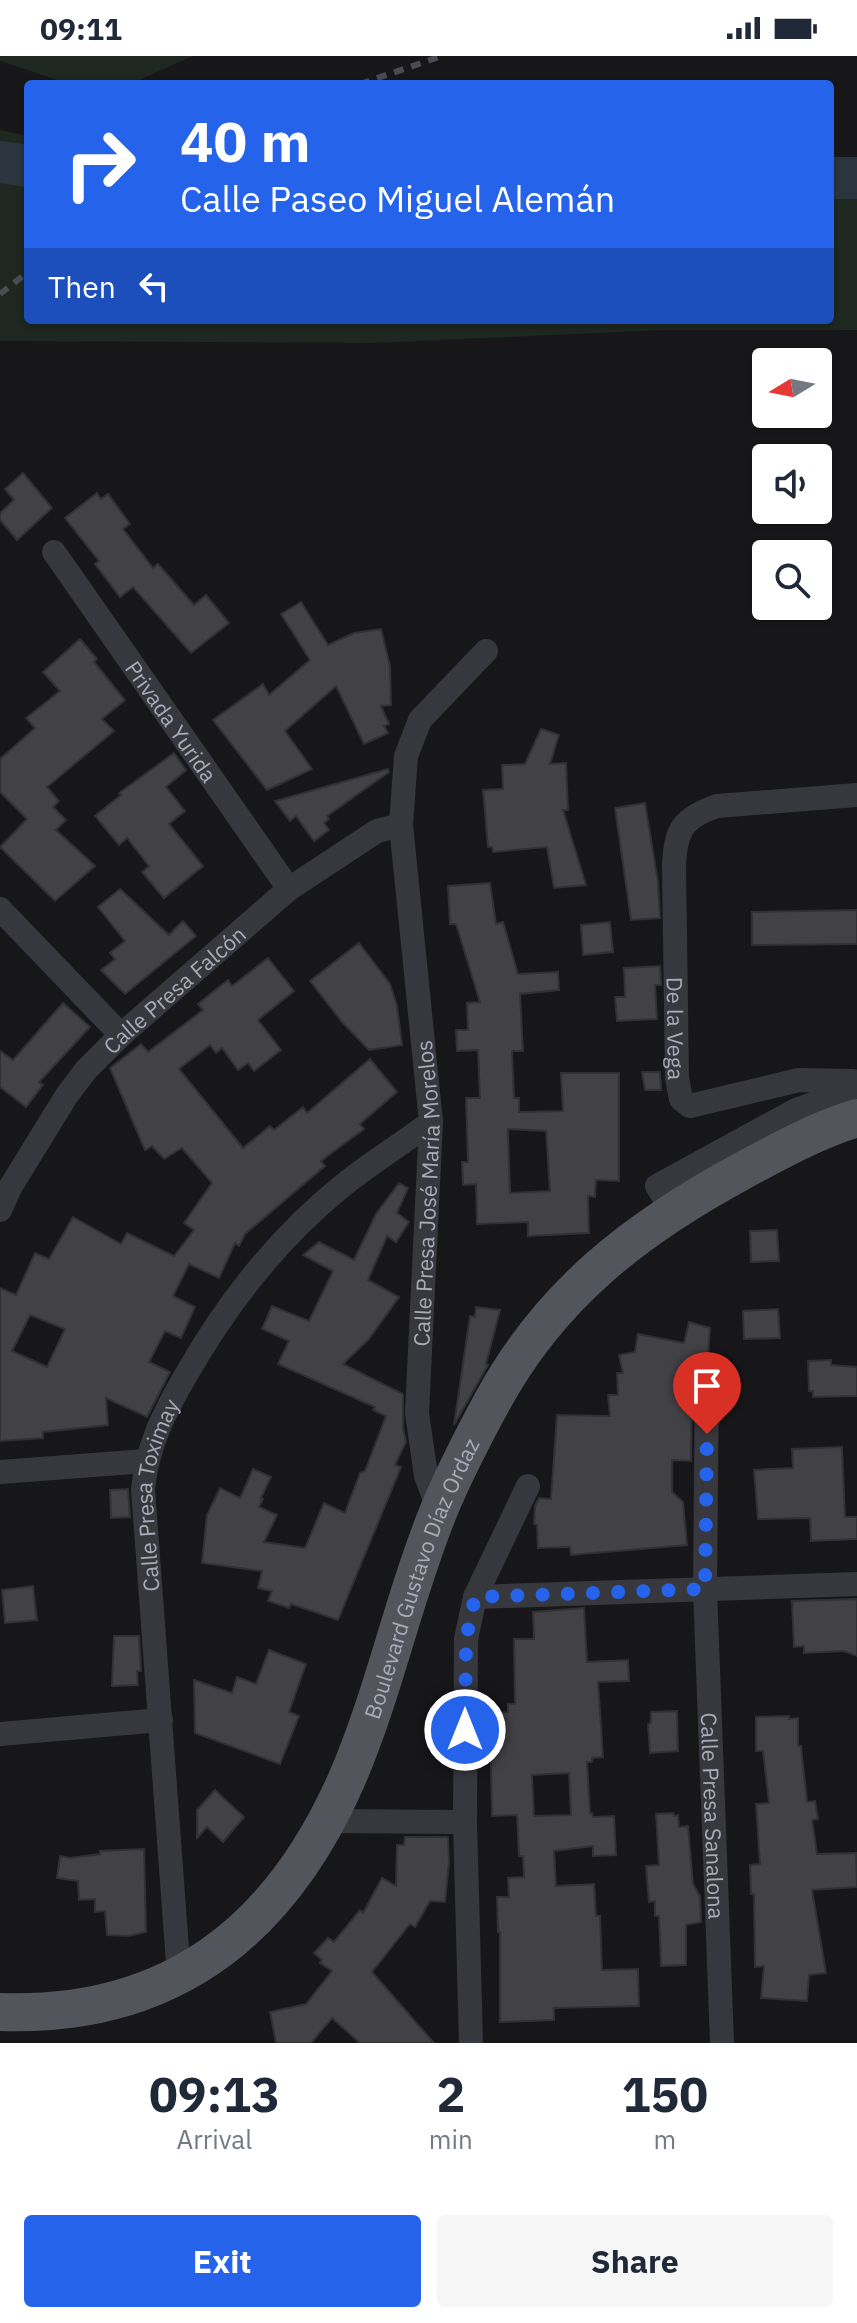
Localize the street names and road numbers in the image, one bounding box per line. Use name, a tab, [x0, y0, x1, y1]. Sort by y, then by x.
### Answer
street label: Privada Yurida	[119, 655, 224, 788]
street label: Calle Presa Falcón	[96, 919, 251, 1060]
street label: De la Vega	[661, 977, 692, 1080]
street label: Calle Presa José María Morelos	[406, 1039, 446, 1347]
street label: Calle Presa Toximay	[128, 1393, 185, 1593]
street label: Boulevard Gustavo Díaz Ordaz	[357, 1433, 485, 1723]
street label: Calle Presa Sanalona	[695, 1712, 732, 1920]

